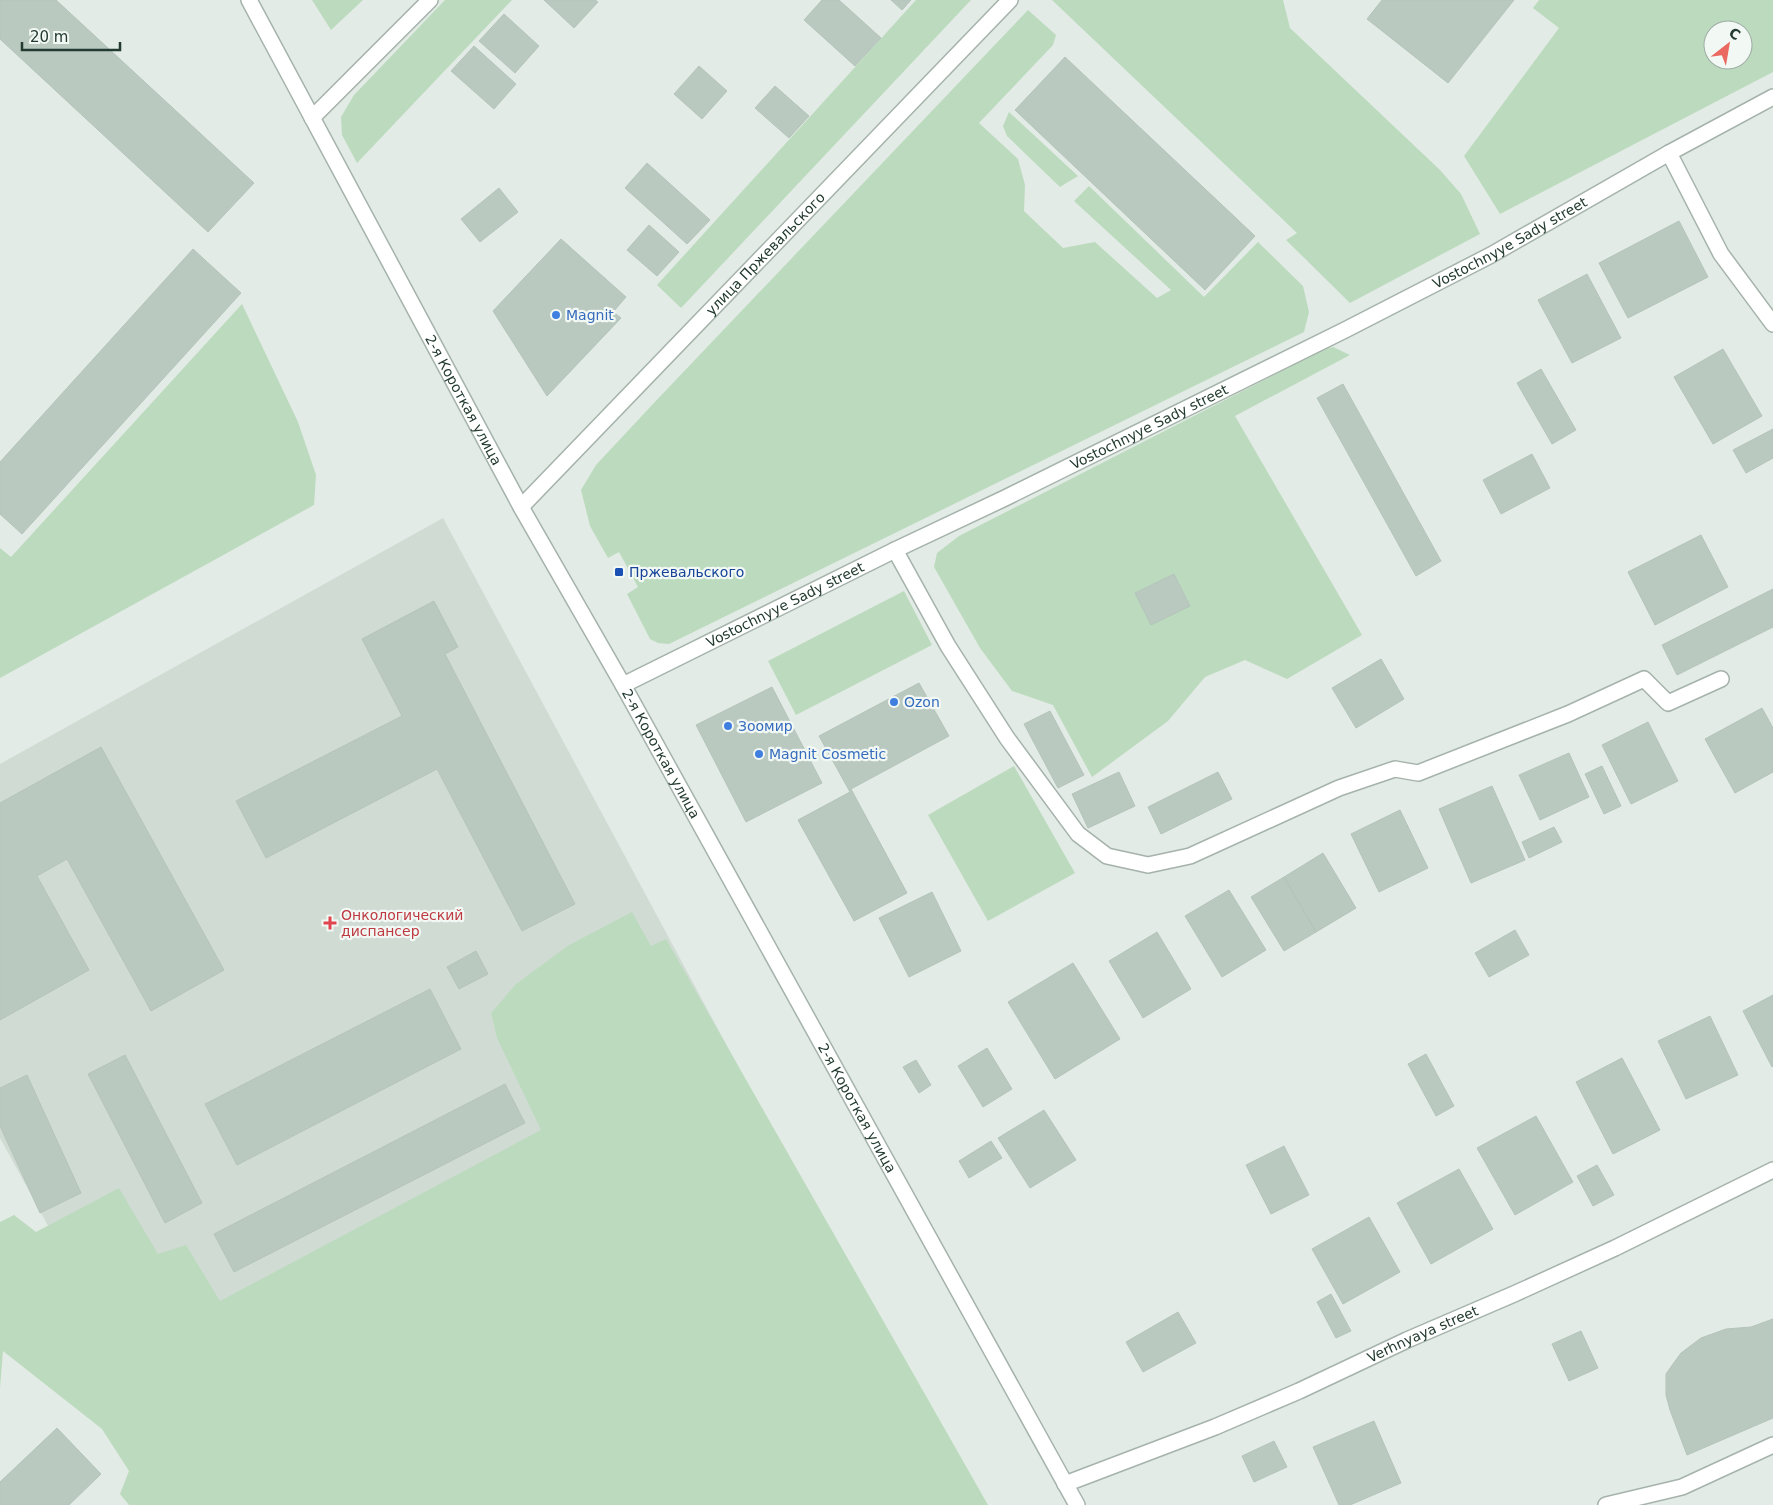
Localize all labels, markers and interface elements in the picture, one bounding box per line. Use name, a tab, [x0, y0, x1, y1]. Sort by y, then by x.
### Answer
scale bar	[22, 20, 120, 52]
north arrow	[1703, 20, 1753, 70]
text: С	[1726, 24, 1743, 43]
text: 20 m	[30, 28, 68, 46]
street label: улица Пржевальского	[703, 189, 828, 318]
street label: Vostochnyye Sady street	[1430, 194, 1590, 292]
place label: Magnit	[566, 307, 614, 323]
marker: Magnit	[550, 309, 562, 321]
street label: 2-я Короткая улица	[422, 332, 505, 468]
street label: Vostochnyye Sady street	[1068, 381, 1231, 472]
street label: Vostochnyye Sady street	[704, 559, 867, 650]
place label: Пржевальского	[629, 564, 744, 580]
marker: Пржевальского	[613, 566, 625, 578]
street label: 2-я Короткая улица	[619, 686, 703, 821]
place label: Ozon	[904, 694, 940, 710]
marker: Ozon	[888, 696, 900, 708]
place label: Зоомир	[738, 718, 793, 734]
marker: Зоомир	[722, 720, 734, 732]
place label: Magnit Cosmetic	[769, 746, 886, 762]
marker: Magnit Cosmetic	[753, 748, 765, 760]
place label: Онкологический диспансер	[341, 907, 463, 939]
marker: Онкологический диспансер	[323, 916, 337, 930]
street label: 2-я Короткая улица	[815, 1040, 899, 1175]
street label: Verhnyaya street	[1365, 1302, 1481, 1366]

